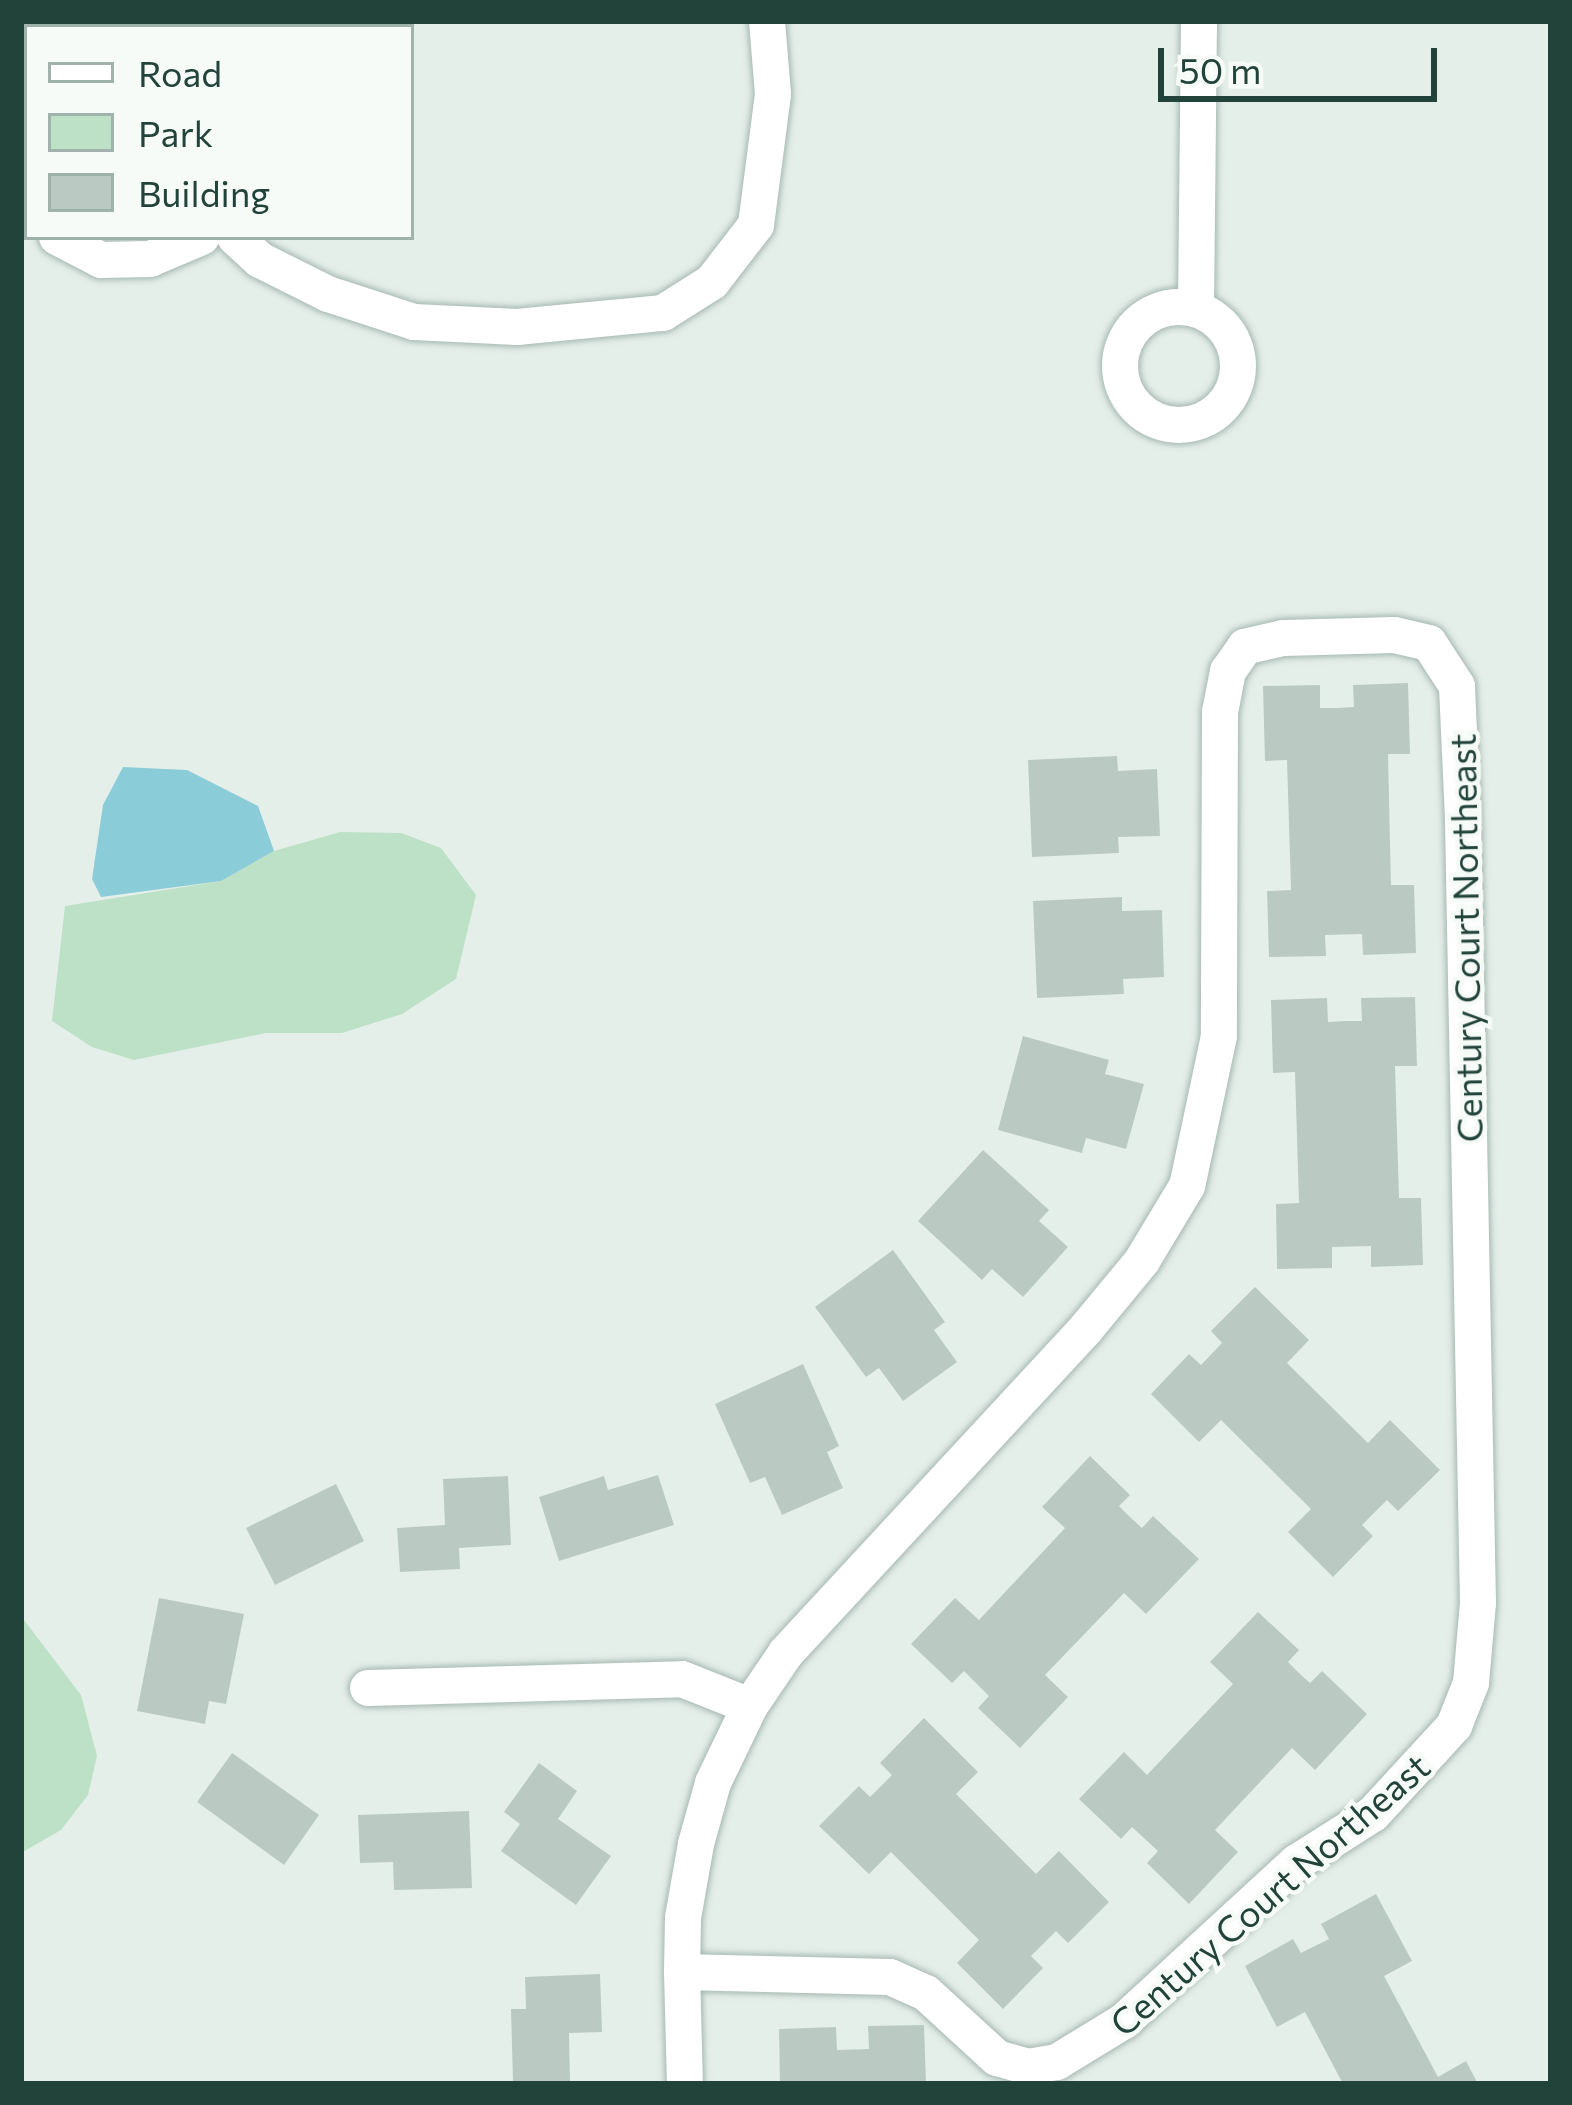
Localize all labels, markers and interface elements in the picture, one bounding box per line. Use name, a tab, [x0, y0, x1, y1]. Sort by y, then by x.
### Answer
legend	[24, 24, 414, 240]
scale bar	[1164, 24, 1443, 98]
text: 50 m	[1179, 47, 1261, 91]
text: Road	[138, 50, 222, 94]
text: Park	[138, 110, 213, 154]
text: Building	[138, 170, 270, 214]
street label: Century Court Northeast	[1440, 733, 1490, 1143]
street label: Century Court Northeast	[1101, 1744, 1437, 2044]

